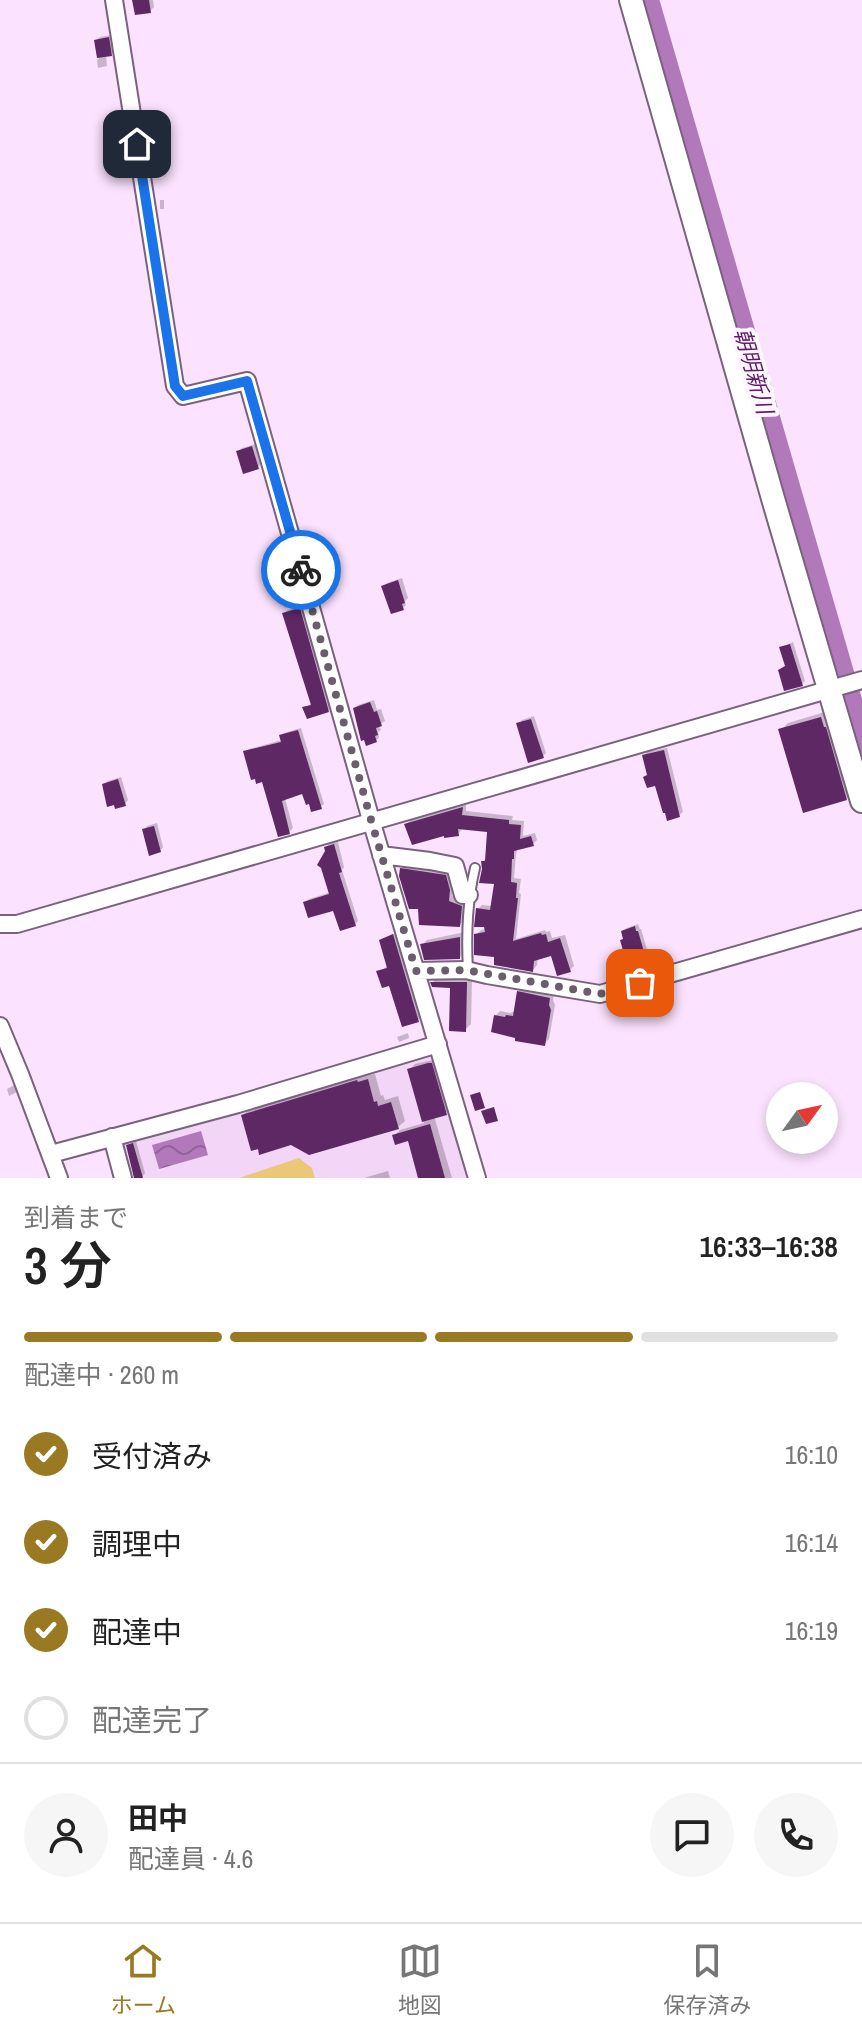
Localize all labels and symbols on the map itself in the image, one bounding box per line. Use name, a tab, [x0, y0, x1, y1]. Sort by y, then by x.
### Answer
pin	[103, 110, 171, 178]
water label: 朝明新川	[727, 325, 781, 419]
courier	[261, 530, 341, 610]
pin	[606, 949, 674, 1017]
north arrow	[766, 1082, 838, 1154]

